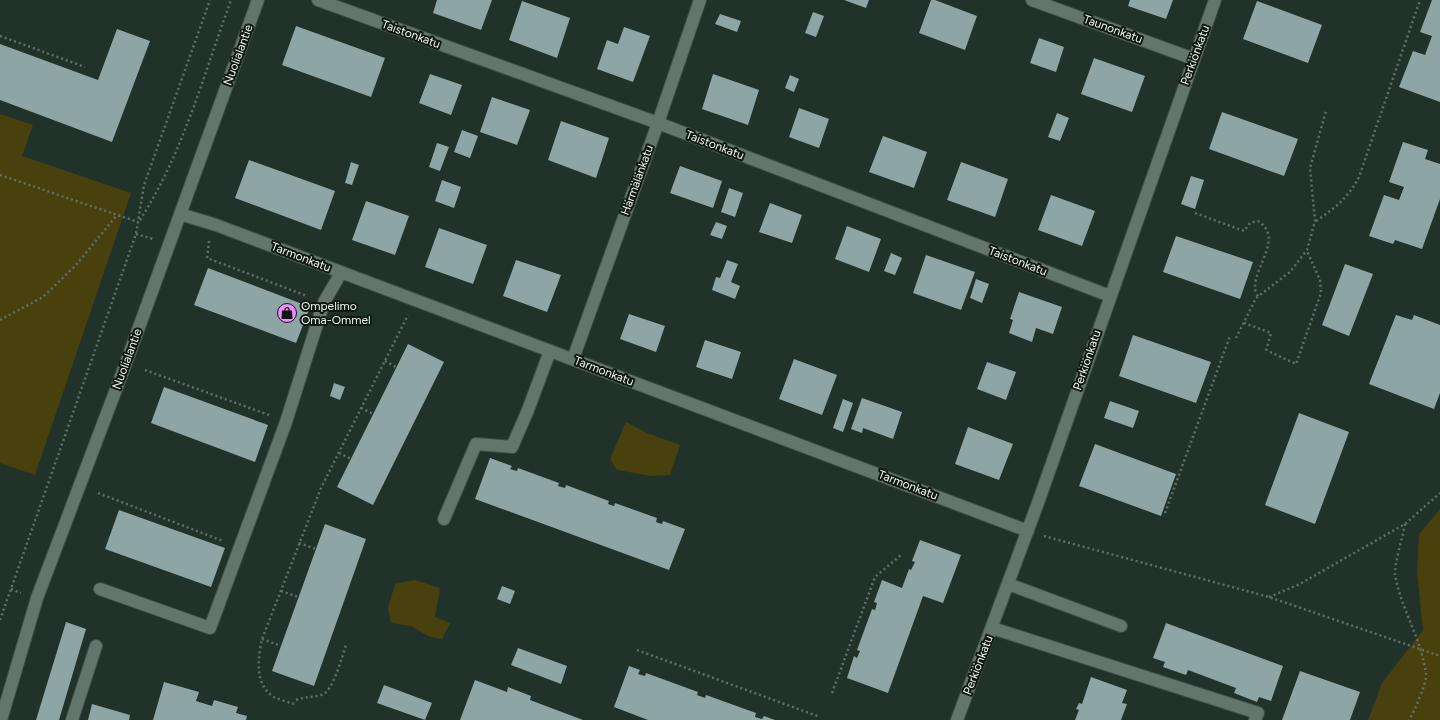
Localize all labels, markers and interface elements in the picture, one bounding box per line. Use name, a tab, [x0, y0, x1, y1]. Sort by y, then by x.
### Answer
street label: Taunonkatu	[1081, 12, 1145, 46]
street label: Taistonkatu	[380, 17, 442, 51]
street label: Nuolialantie	[221, 22, 256, 87]
street label: Perkiönkatu	[1178, 23, 1212, 87]
street label: Taistonkatu	[684, 127, 746, 163]
street label: Härmälänkatu	[618, 143, 656, 217]
street label: Tarmonkatu	[269, 239, 333, 275]
street label: Taistonkatu	[987, 243, 1049, 279]
place label: Ompelimo Oma-Ommel	[301, 299, 371, 327]
shop icon: Ompelimo Oma-Ommel	[276, 302, 298, 324]
street label: Nuolialantie	[110, 326, 145, 391]
street label: Perkiönkatu	[1070, 328, 1104, 392]
street label: Tarmonkatu	[572, 353, 636, 389]
street label: Tarmonkatu	[876, 467, 940, 503]
street label: Perkiönkatu	[960, 633, 996, 697]

